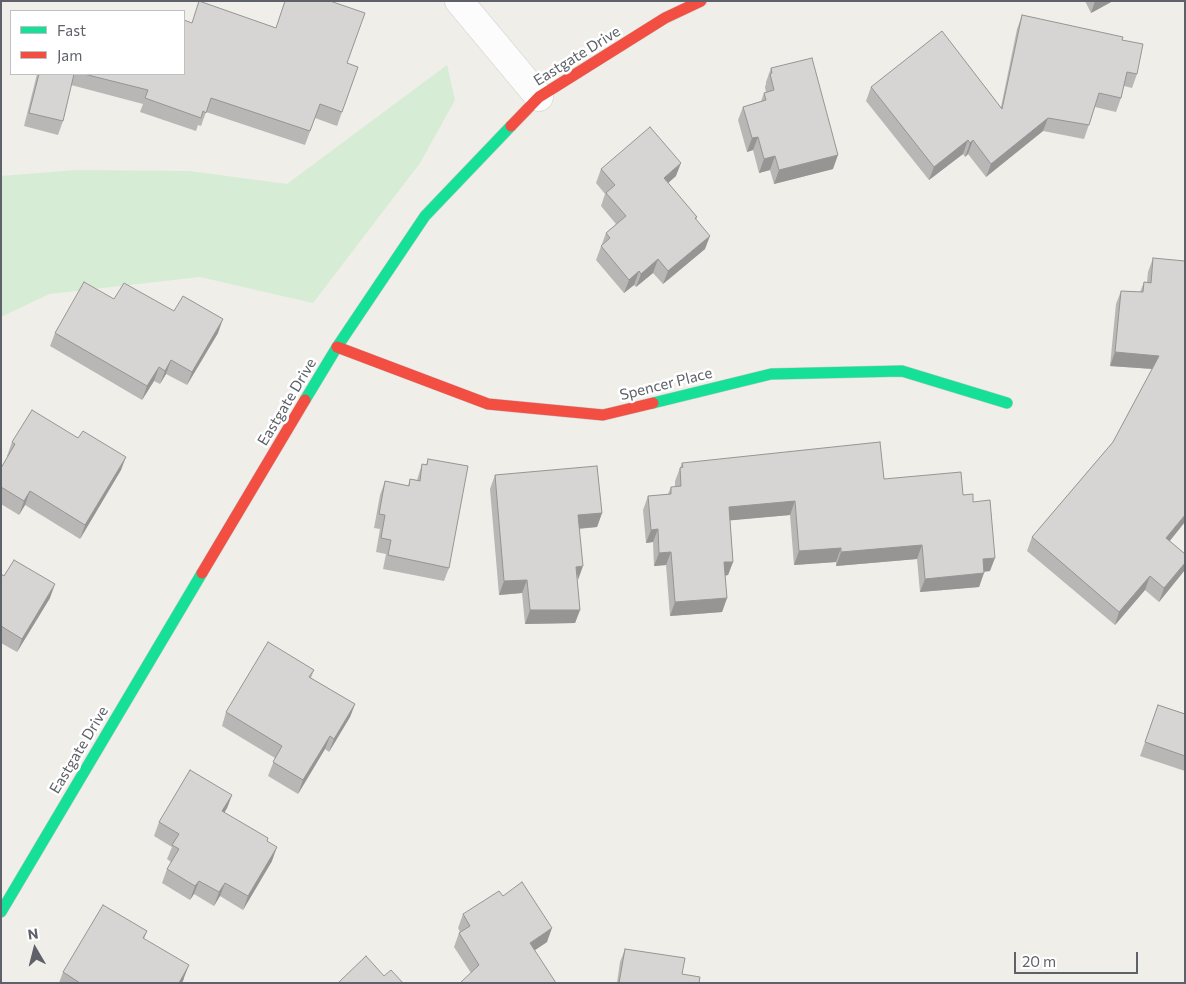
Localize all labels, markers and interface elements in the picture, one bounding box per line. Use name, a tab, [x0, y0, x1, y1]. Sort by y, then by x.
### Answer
legend	[10, 10, 185, 75]
text: Fast	[57, 21, 86, 39]
street label: Eastgate Drive	[530, 22, 624, 90]
text: Jam	[57, 46, 82, 64]
street label: Eastgate Drive	[254, 355, 320, 449]
street label: Spencer Place	[618, 364, 714, 404]
street label: Eastgate Drive	[46, 703, 112, 797]
north arrow	[10, 924, 60, 974]
text: N	[26, 925, 39, 943]
scale bar	[1016, 942, 1140, 974]
text: 20 m	[1022, 952, 1056, 970]

